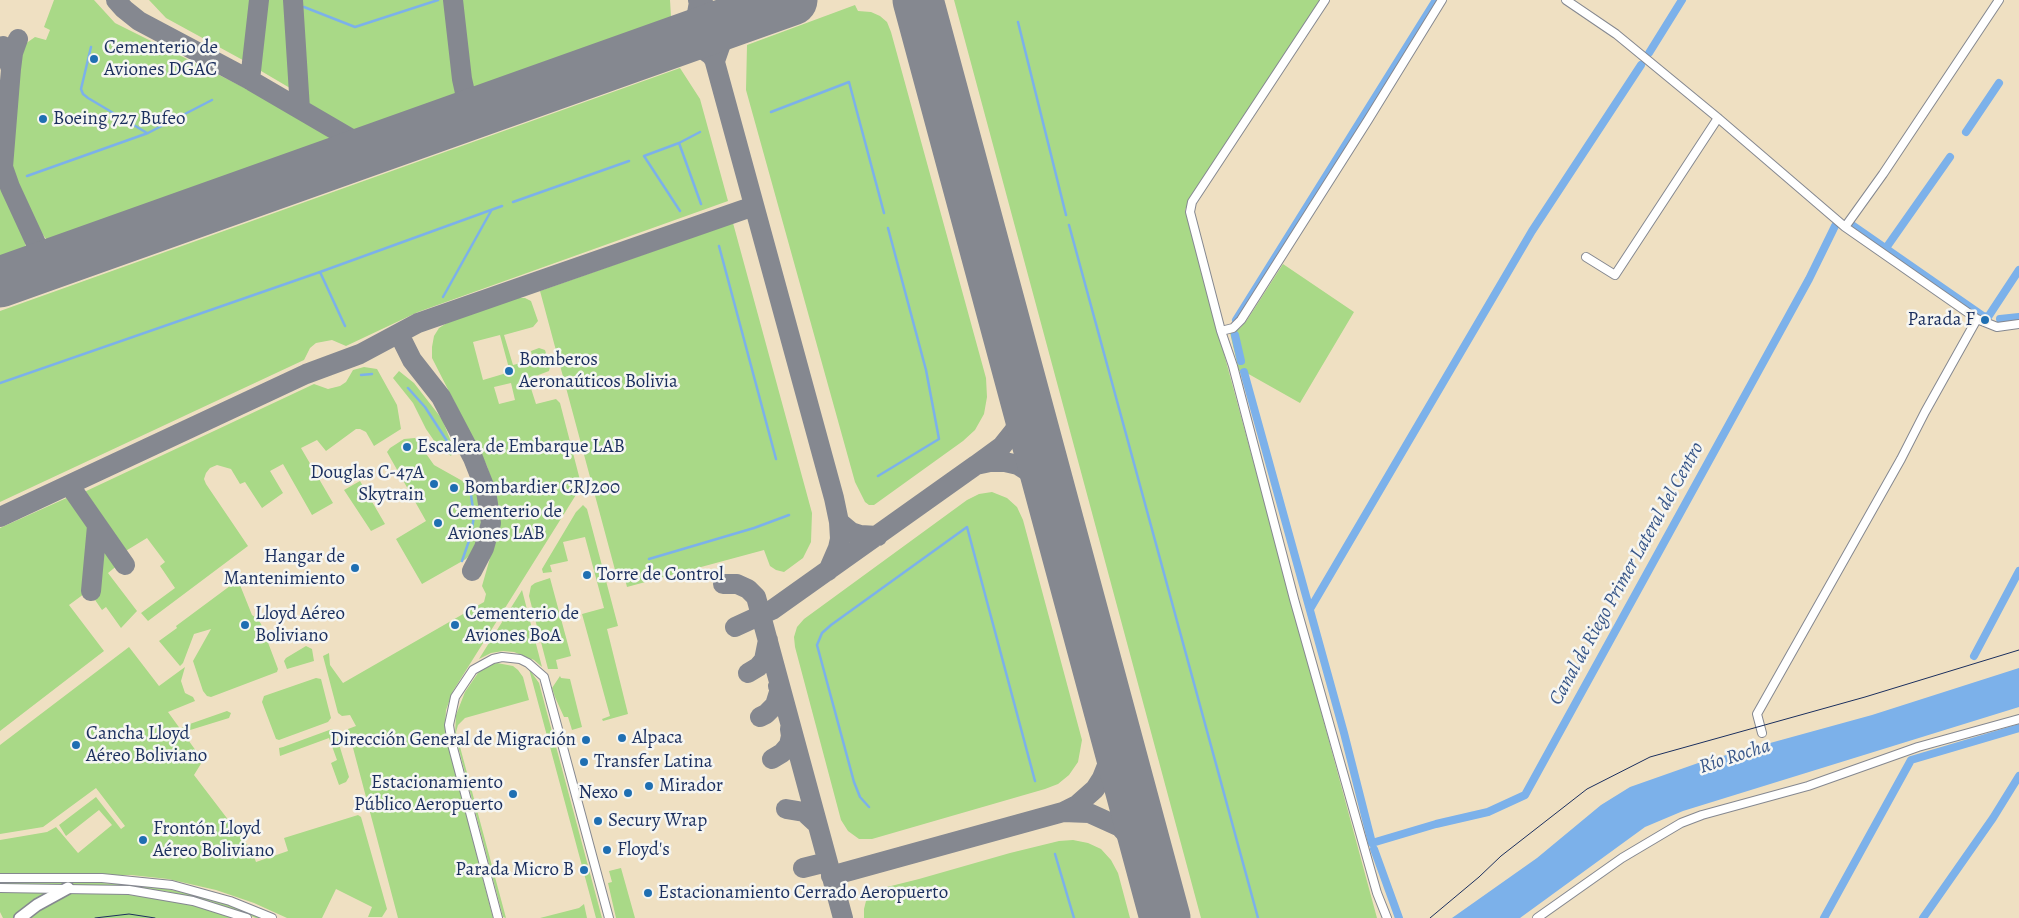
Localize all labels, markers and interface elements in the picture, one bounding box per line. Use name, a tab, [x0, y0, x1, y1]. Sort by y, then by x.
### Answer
place label: Cementerio de Aviones DGAC	[104, 37, 218, 81]
marker: Cementerio de Aviones DGAC	[88, 53, 100, 65]
place label: Boeing 727 Bufeo	[53, 108, 185, 130]
marker: Boeing 727 Bufeo	[37, 113, 49, 125]
place label: Parada F	[1908, 309, 1975, 331]
marker: Parada F	[1979, 314, 1991, 326]
place label: Bomberos Aeronaúticos Bolivia	[519, 349, 678, 393]
marker: Bomberos Aeronaúticos Bolivia	[503, 365, 515, 377]
place label: Escalera de Embarque LAB	[417, 436, 625, 458]
water label: Canal de Riego Primer Lateral del Centro	[1544, 438, 1710, 710]
marker: Escalera de Embarque LAB	[401, 441, 413, 453]
place label: Douglas C-47A Skytrain	[310, 462, 424, 506]
place label: Bombardier CRJ200	[464, 477, 620, 499]
marker: Douglas C-47A Skytrain	[428, 478, 440, 490]
marker: Bombardier CRJ200	[448, 482, 460, 494]
place label: Cementerio de Aviones LAB	[448, 501, 562, 545]
marker: Cementerio de Aviones LAB	[432, 517, 444, 529]
place label: Hangar de Mantenimiento	[223, 546, 345, 590]
marker: Hangar de Mantenimiento	[349, 562, 361, 574]
place label: Torre de Control	[597, 564, 724, 586]
marker: Torre de Control	[581, 569, 593, 581]
place label: Lloyd Aéreo Boliviano	[255, 603, 345, 647]
place label: Cementerio de Aviones BoA	[465, 603, 579, 647]
marker: Lloyd Aéreo Boliviano	[239, 619, 251, 631]
marker: Cementerio de Aviones BoA	[449, 619, 461, 631]
place label: Cancha Lloyd Aéreo Boliviano	[86, 723, 207, 767]
place label: Alpaca	[632, 727, 683, 749]
place label: Dirección General de Migración	[330, 729, 576, 751]
marker: Alpaca	[616, 732, 628, 744]
marker: Dirección General de Migración	[580, 734, 592, 746]
water label: Río Rocha	[1696, 734, 1774, 780]
marker: Cancha Lloyd Aéreo Boliviano	[70, 739, 82, 751]
place label: Transfer Latina	[594, 751, 713, 773]
marker: Transfer Latina	[578, 756, 590, 768]
place label: Estacionamiento Público Aeropuerto	[354, 772, 503, 816]
place label: Mirador	[659, 775, 723, 797]
marker: Mirador	[643, 780, 655, 792]
place label: Nexo	[578, 782, 618, 804]
marker: Nexo	[622, 787, 634, 799]
marker: Estacionamiento Público Aeropuerto	[507, 788, 519, 800]
place label: Secury Wrap	[608, 810, 707, 832]
marker: Secury Wrap	[592, 815, 604, 827]
place label: Frontón Lloyd Aéreo Boliviano	[153, 818, 274, 862]
marker: Frontón Lloyd Aéreo Boliviano	[137, 834, 149, 846]
place label: Floyd's	[617, 839, 670, 861]
marker: Floyd's	[601, 844, 613, 856]
place label: Parada Micro B	[455, 859, 574, 881]
marker: Parada Micro B	[578, 864, 590, 876]
place label: Estacionamiento Cerrado Aeropuerto	[658, 882, 948, 904]
marker: Estacionamiento Cerrado Aeropuerto	[642, 887, 654, 899]

